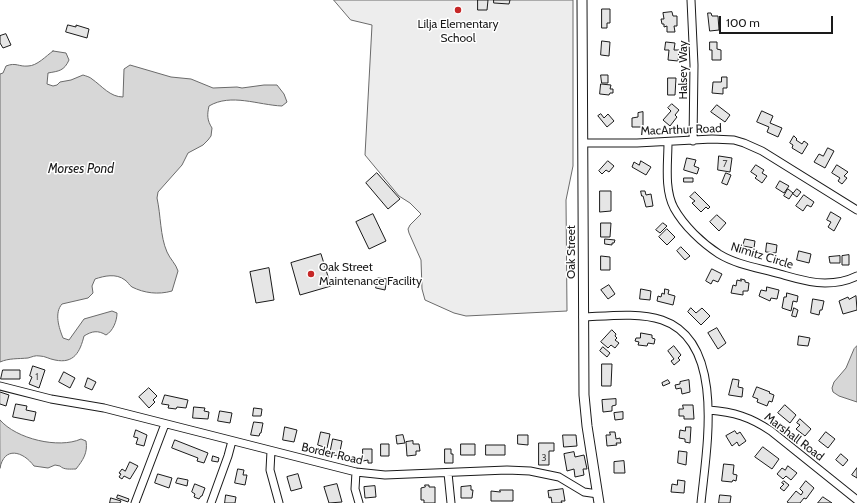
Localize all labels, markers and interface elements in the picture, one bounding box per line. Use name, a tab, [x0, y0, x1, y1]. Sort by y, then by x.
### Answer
marker: Lilja Elementary School	[453, 5, 463, 15]
scale bar	[721, 8, 835, 34]
text: 100 m	[726, 15, 760, 30]
place label: Lilja Elementary School	[418, 17, 498, 45]
street label: Halsey Way	[676, 40, 690, 100]
street label: MacArthur Road	[640, 121, 722, 139]
house number: 7	[722, 158, 728, 170]
water label: Morses Pond	[48, 161, 114, 177]
street label: Oak Street	[564, 225, 578, 279]
street label: Nimitz Circle	[729, 240, 795, 272]
place label: Oak Street Maintenance Facility	[319, 260, 422, 288]
marker: Oak Street Maintenance Facility	[306, 269, 316, 279]
house number: 1	[35, 371, 39, 383]
street label: Marshall Road	[761, 410, 827, 464]
street label: Border Road	[300, 440, 364, 468]
house number: 3	[541, 452, 547, 464]

